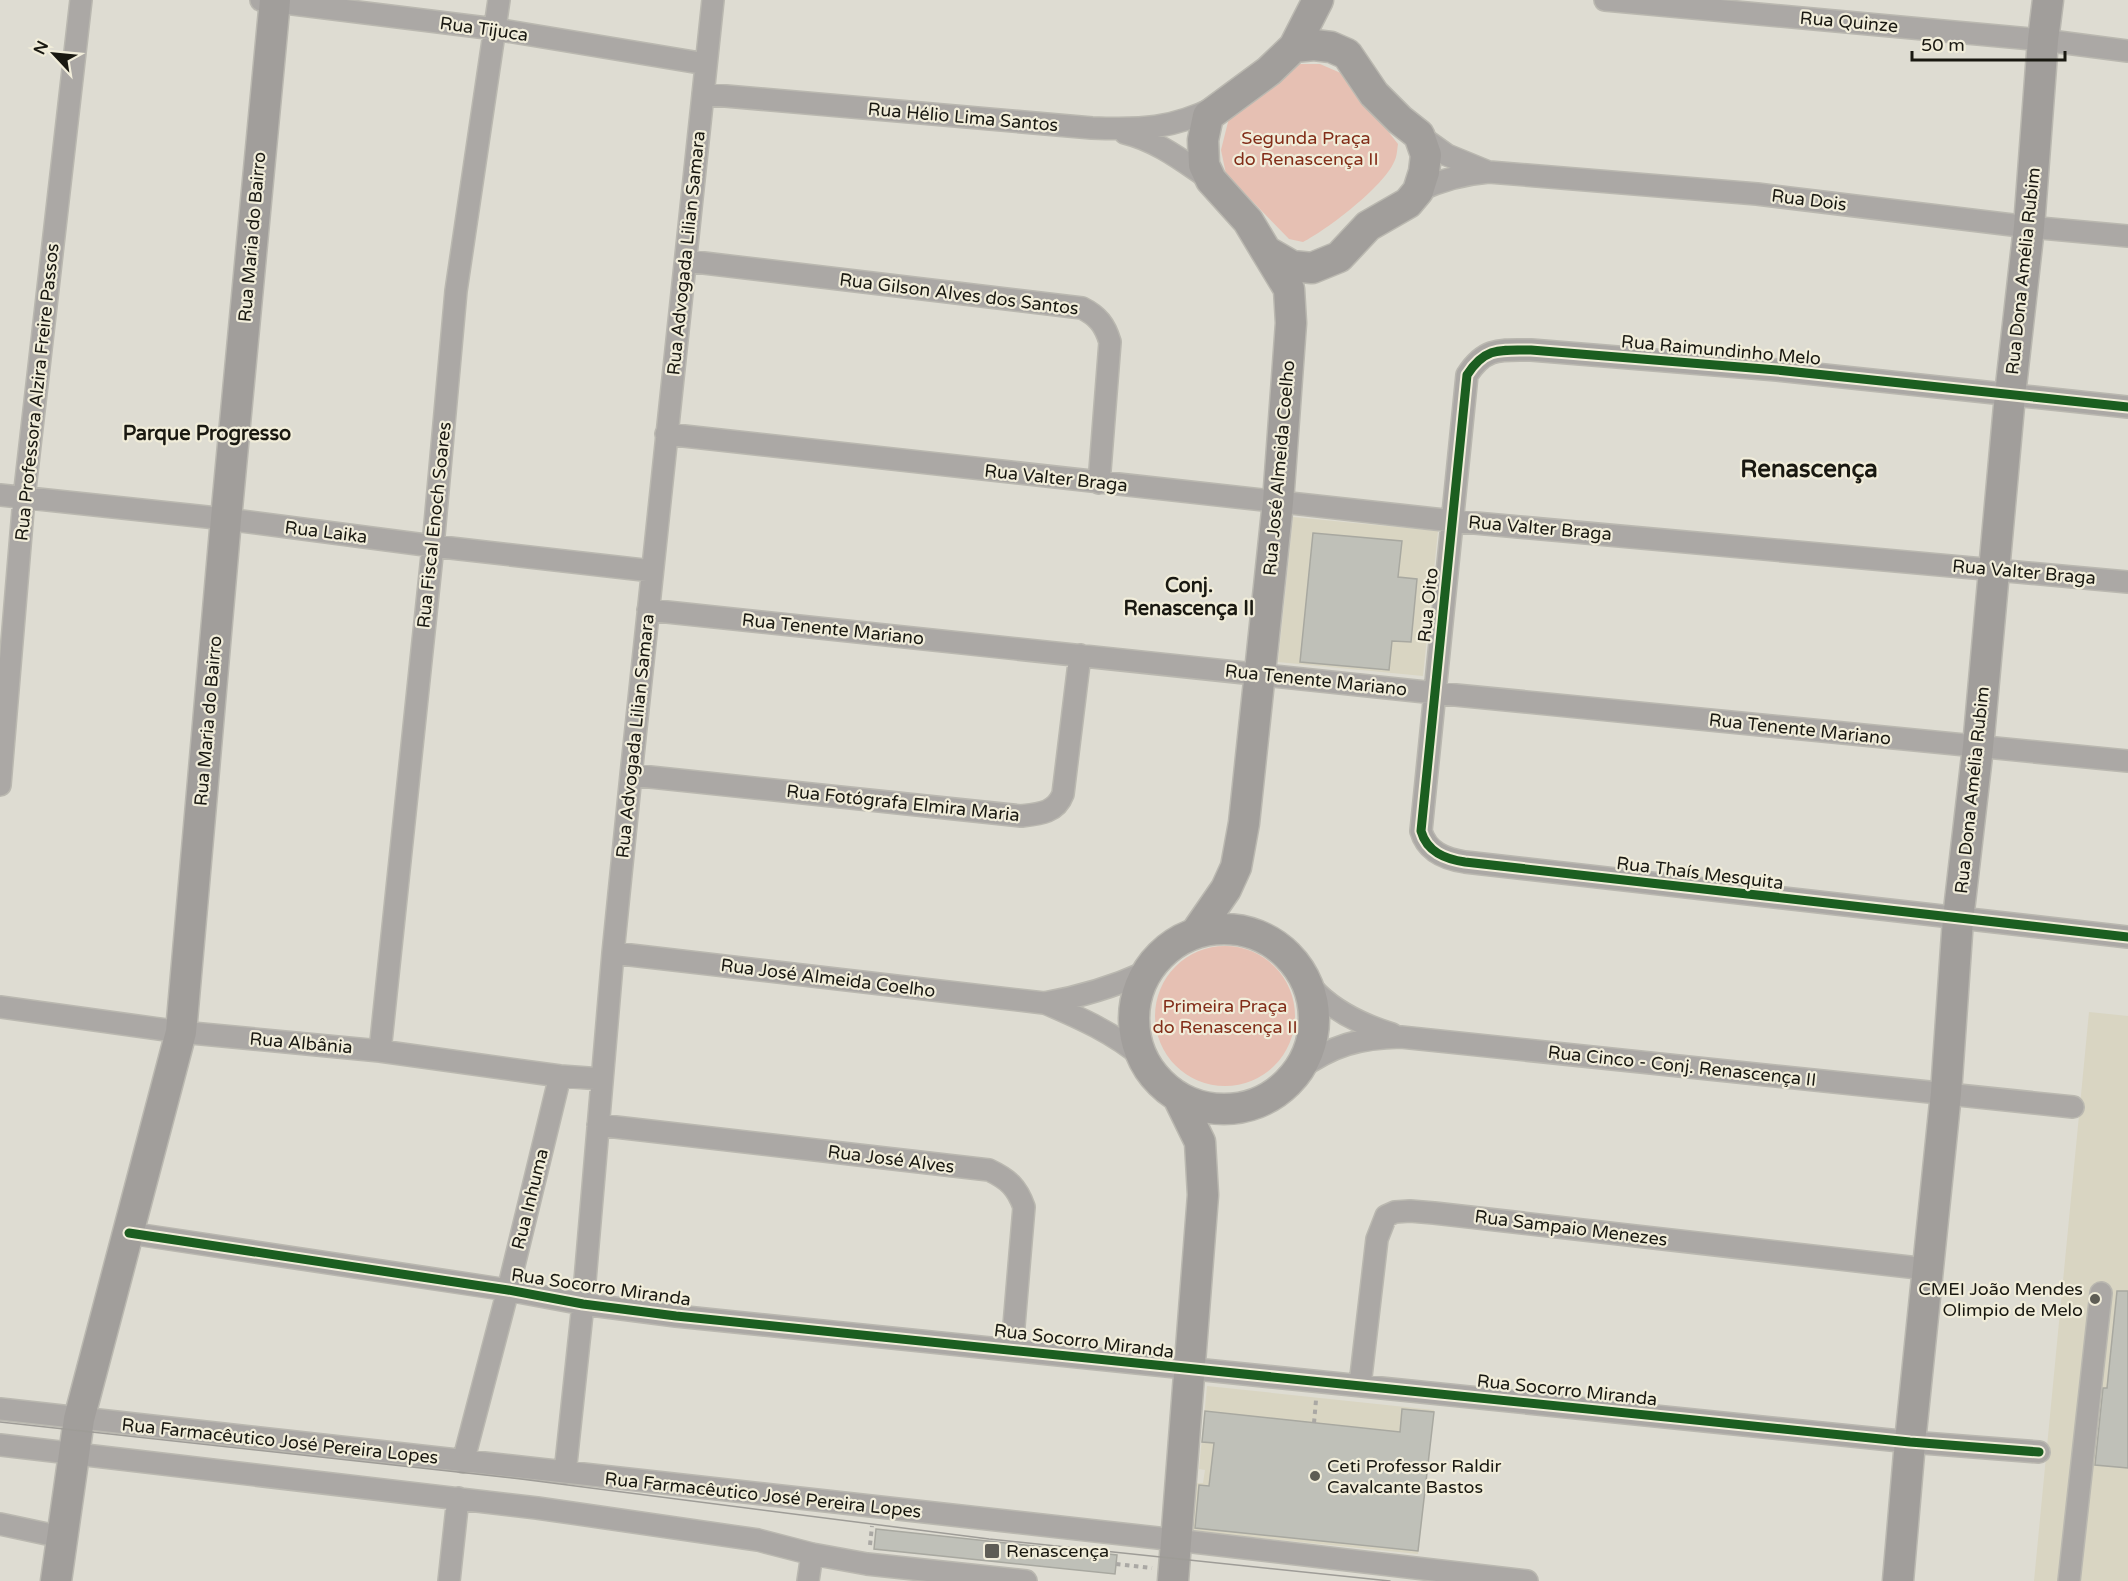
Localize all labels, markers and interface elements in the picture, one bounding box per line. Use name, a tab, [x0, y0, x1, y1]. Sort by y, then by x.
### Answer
street label: Rua Quinze	[1799, 7, 1899, 37]
street label: Rua Tijuca	[438, 12, 530, 46]
north arrow	[24, 24, 84, 84]
scale bar	[1912, 24, 2065, 62]
text: 50 m	[1921, 34, 1965, 56]
text: N	[30, 38, 53, 58]
street label: Rua Hélio Lima Santos	[867, 98, 1059, 136]
park label: Segunda Praça do Renascença II	[1233, 127, 1379, 170]
street label: Rua Advogada Lilian Samara	[662, 130, 710, 376]
street label: Rua Maria do Bairro	[234, 151, 270, 323]
street label: Rua Dona Amélia Rubim	[2001, 166, 2045, 376]
street label: Rua Dois	[1770, 184, 1848, 216]
street label: Rua Professora Alzira Freire Passos	[10, 242, 64, 542]
street label: Rua Gilson Alves dos Santos	[838, 268, 1080, 320]
street label: Rua Raimundinho Melo	[1620, 330, 1822, 370]
street label: Rua José Almeida Coelho	[1259, 359, 1299, 577]
street label: Rua Fiscal Enoch Soares	[412, 421, 456, 629]
district label: Parque Progresso	[123, 422, 291, 446]
district label: Renascença	[1740, 455, 1878, 484]
street label: Rua Valter Braga	[983, 460, 1129, 496]
street label: Rua Valter Braga	[1467, 511, 1613, 545]
street label: Rua Laika	[283, 516, 369, 548]
street label: Rua Valter Braga	[1951, 555, 2097, 589]
street label: Rua Oito	[1413, 566, 1443, 644]
district label: Conj. Renascença II	[1123, 574, 1255, 621]
street label: Rua Tenente Mariano	[741, 608, 925, 650]
street label: Rua Advogada Lilian Samara	[611, 613, 659, 859]
street label: Rua Maria do Bairro	[190, 635, 226, 807]
street label: Rua Tenente Mariano	[1224, 659, 1408, 701]
street label: Rua Dona Amélia Rubim	[1950, 685, 1994, 895]
street label: Rua Tenente Mariano	[1708, 708, 1892, 750]
street label: Rua Fotógrafa Elmira Maria	[785, 780, 1021, 826]
street label: Rua Thaís Mesquita	[1615, 852, 1785, 894]
street label: Rua José Almeida Coelho	[719, 954, 937, 1002]
park label: Primeira Praça do Renascença II	[1152, 995, 1298, 1038]
street label: Rua Albânia	[249, 1028, 353, 1058]
street label: Rua Cinco - Conj. Renascença II	[1547, 1041, 1817, 1091]
street label: Rua José Alves	[826, 1140, 956, 1178]
street label: Rua Inhuma	[507, 1146, 553, 1252]
street label: Rua Sampaio Menezes	[1473, 1205, 1669, 1251]
street label: Rua Socorro Miranda	[510, 1263, 692, 1311]
place label: CMEI João Mendes Olimpio de Melo	[1918, 1278, 2083, 1321]
marker: CMEI João Mendes Olimpio de Melo	[2088, 1292, 2102, 1306]
street label: Rua Socorro Miranda	[993, 1319, 1175, 1363]
street label: Rua Socorro Miranda	[1476, 1370, 1658, 1410]
street label: Rua Farmacêutico José Pereira Lopes	[121, 1413, 439, 1469]
place label: Ceti Professor Raldir Cavalcante Bastos	[1327, 1455, 1501, 1498]
street label: Rua Farmacêutico José Pereira Lopes	[604, 1467, 922, 1523]
marker: Ceti Professor Raldir Cavalcante Bastos	[1308, 1469, 1322, 1483]
place label: Renascença	[1006, 1540, 1109, 1562]
marker: Renascença	[983, 1542, 1001, 1560]

